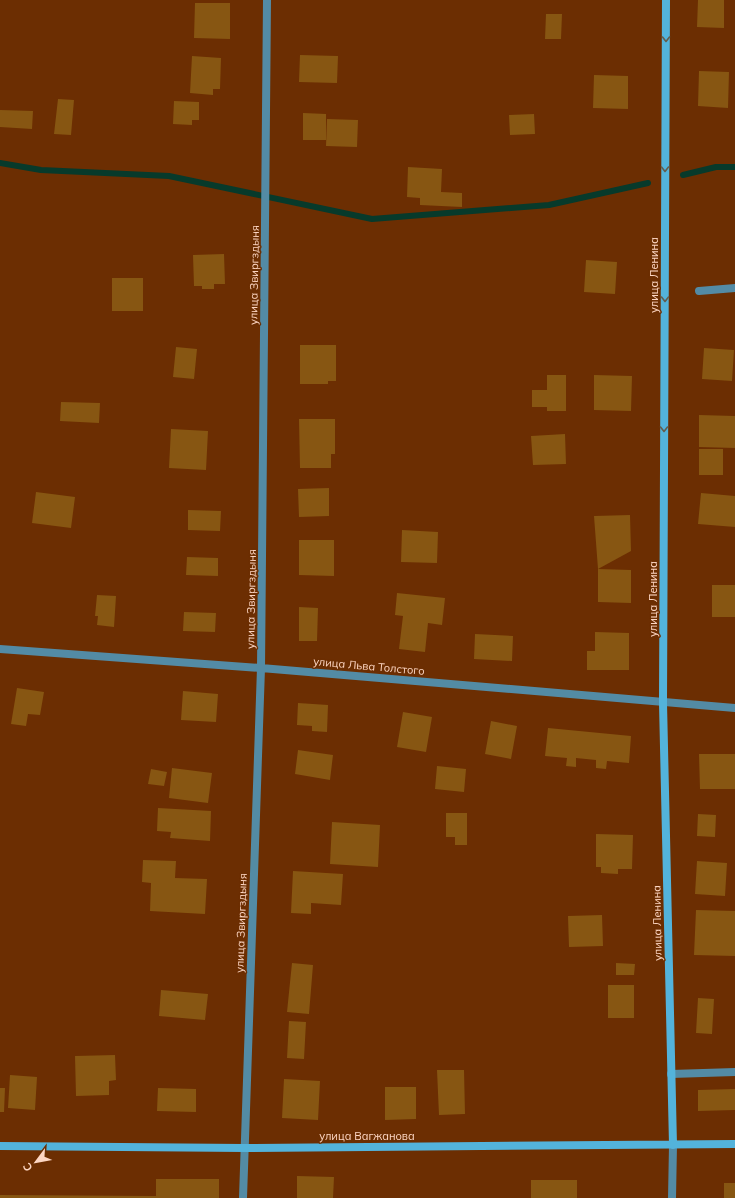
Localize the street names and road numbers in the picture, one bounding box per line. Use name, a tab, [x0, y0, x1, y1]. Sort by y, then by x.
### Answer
street label: улица Звиргздыня	[246, 225, 262, 325]
street label: улица Ленина	[647, 237, 661, 313]
street label: улица Звиргздыня	[243, 549, 259, 649]
street label: улица Ленина	[646, 561, 660, 637]
street label: улица Льва Толстого	[313, 654, 425, 678]
street label: улица Звиргздыня	[232, 873, 250, 973]
street label: улица Ленина	[649, 885, 665, 961]
street label: улица Вагжанова	[319, 1129, 415, 1143]

